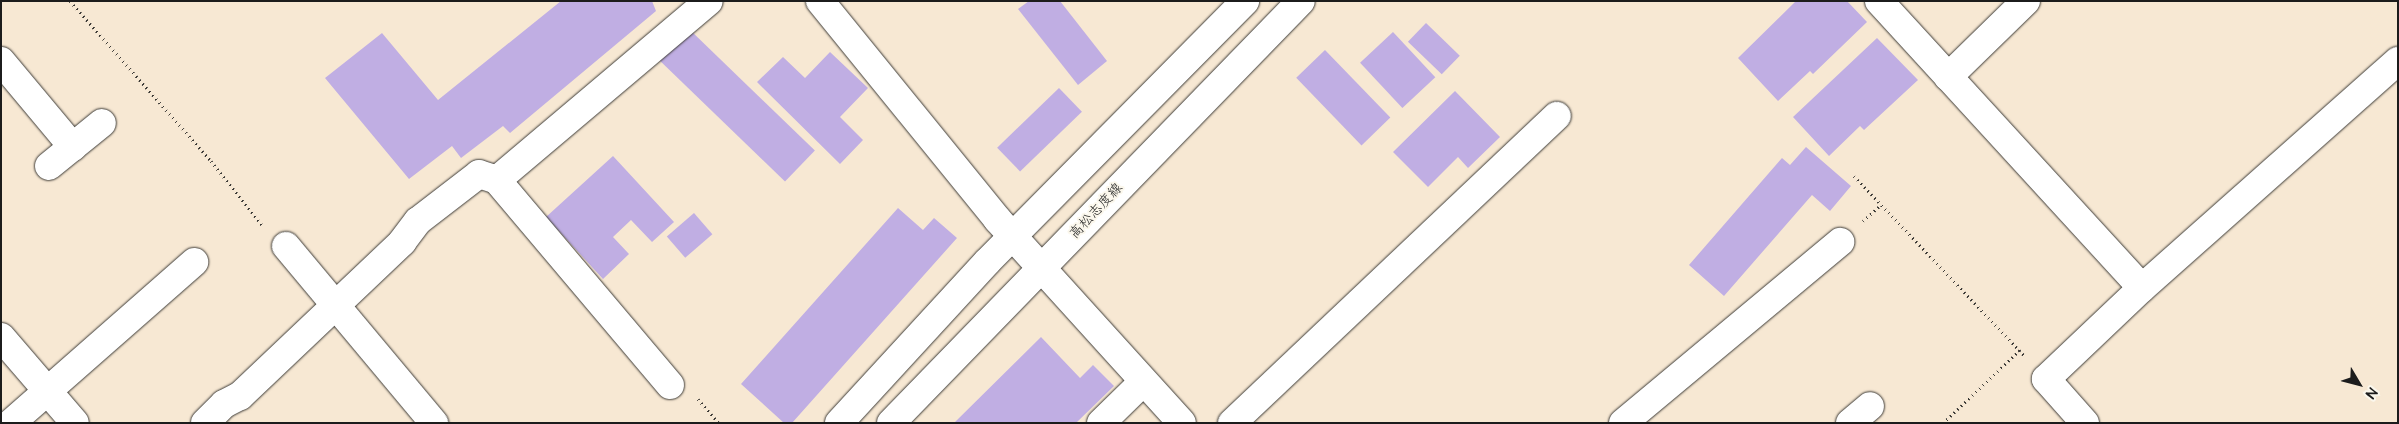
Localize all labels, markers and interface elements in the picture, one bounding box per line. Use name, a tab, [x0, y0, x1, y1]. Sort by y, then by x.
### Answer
street label: 高松志度線	[1066, 180, 1126, 242]
north arrow	[2334, 359, 2384, 409]
text: N	[2360, 384, 2382, 403]

